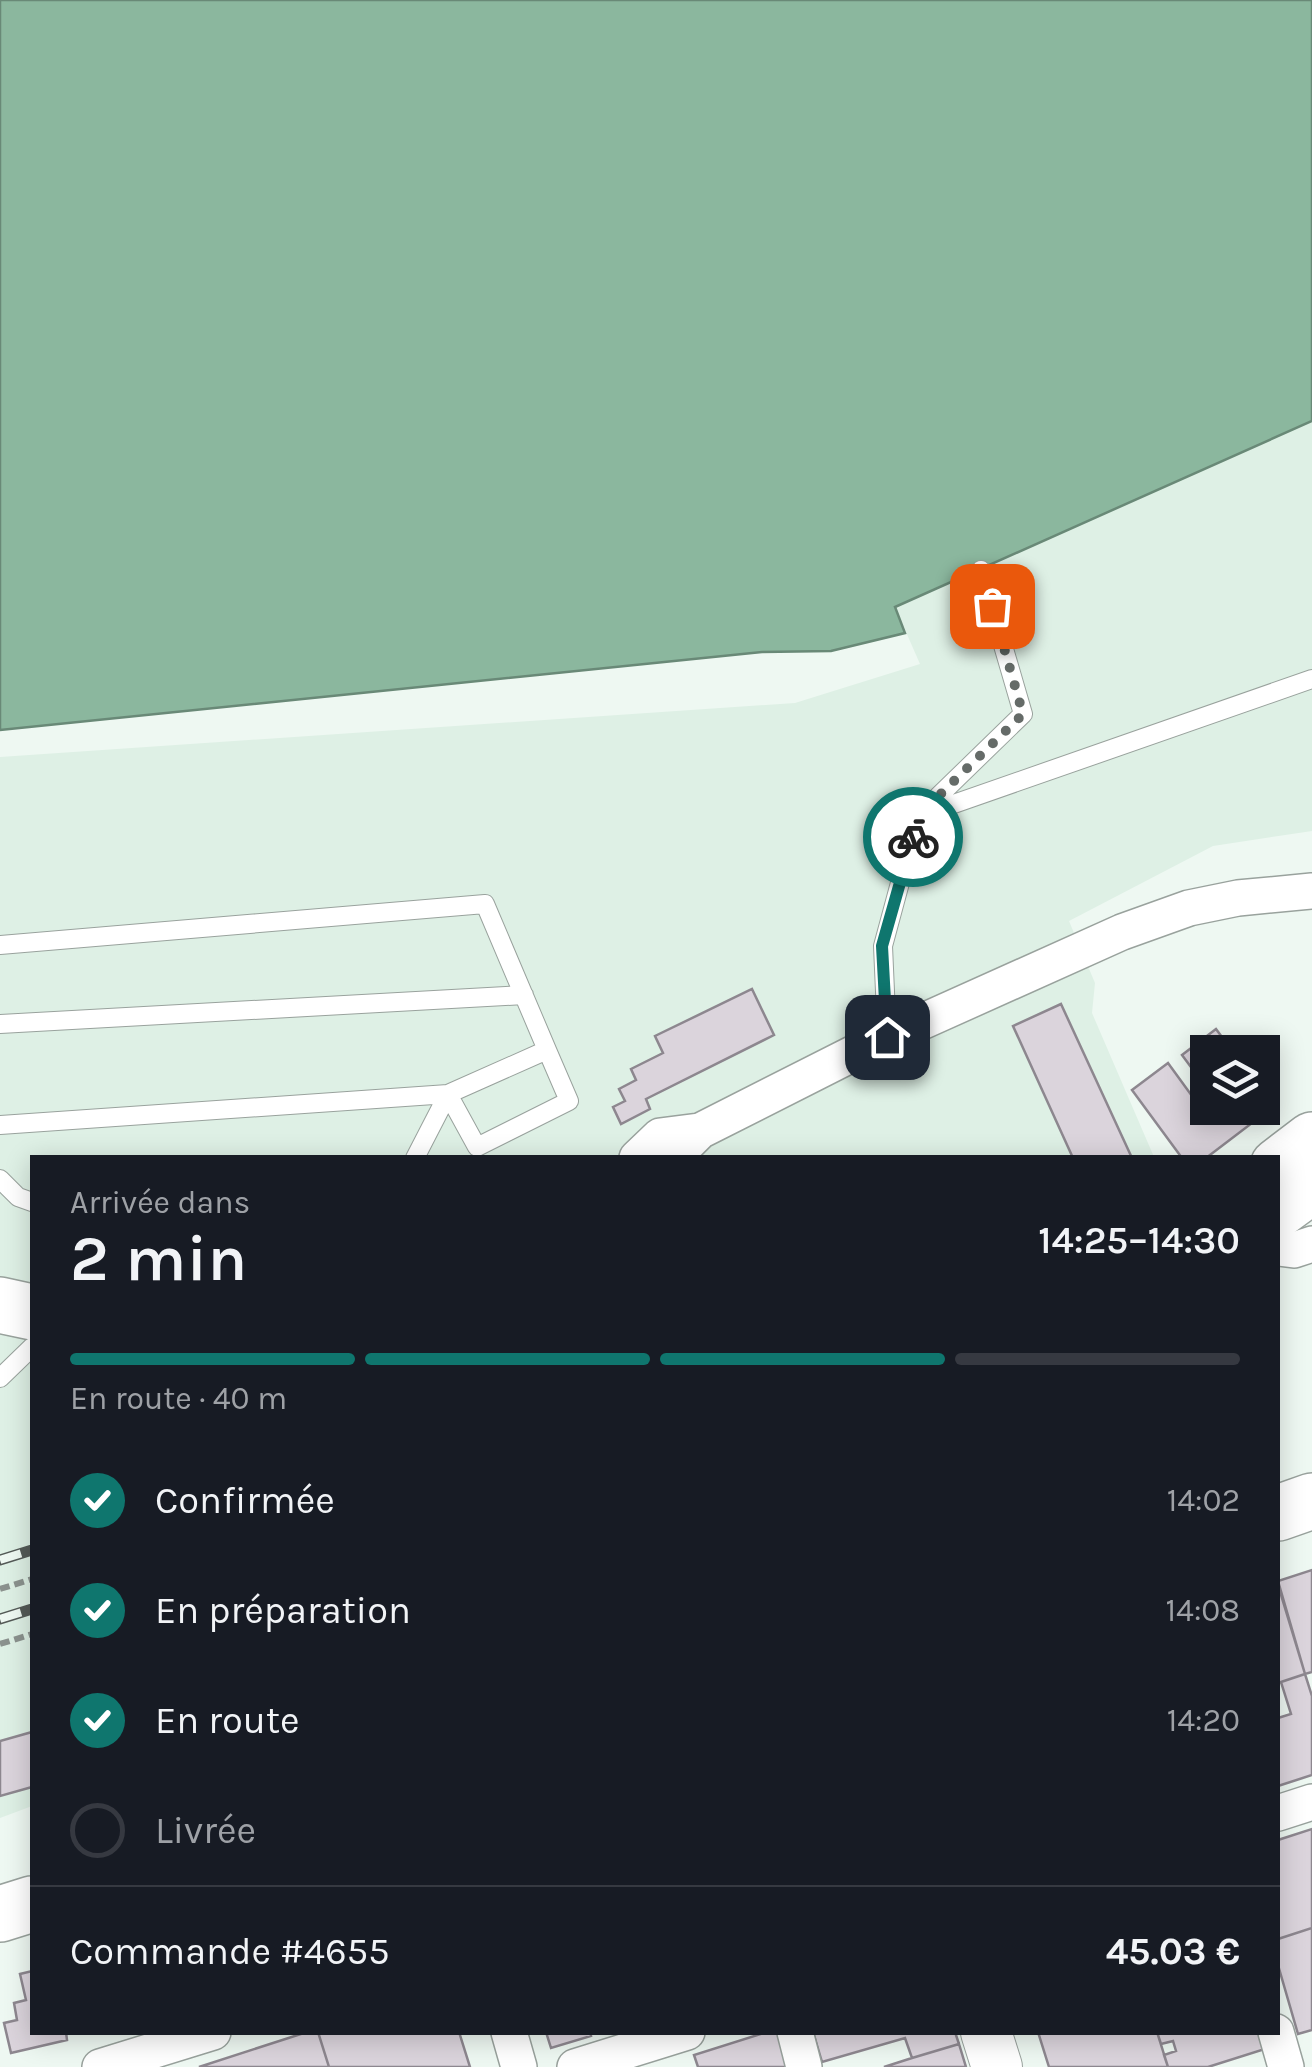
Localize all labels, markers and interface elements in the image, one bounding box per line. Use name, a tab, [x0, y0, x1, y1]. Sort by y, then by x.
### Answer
pin	[950, 564, 1035, 649]
icon: bag	[965, 579, 1020, 634]
courier	[863, 787, 963, 887]
icon: bike	[886, 810, 941, 865]
pin	[845, 995, 930, 1080]
icon: home	[860, 1010, 915, 1065]
map controls	[1190, 1035, 1280, 1125]
button: layers	[1190, 1035, 1280, 1125]
text: Arrivée dans	[70, 1184, 250, 1221]
text: 14:25–14:30	[1038, 1218, 1240, 1263]
text: 2 min	[70, 1220, 247, 1296]
text: En route · 40 m	[70, 1380, 287, 1417]
icon: check	[70, 1473, 125, 1528]
text: Confirmée	[155, 1478, 335, 1523]
text: 14:02	[1167, 1482, 1240, 1519]
icon: check	[70, 1583, 125, 1638]
text: En préparation	[155, 1588, 411, 1633]
text: 14:08	[1166, 1592, 1240, 1629]
icon: check	[70, 1693, 125, 1748]
text: En route	[155, 1698, 300, 1743]
text: 14:20	[1167, 1702, 1240, 1739]
text: Livrée	[155, 1808, 256, 1853]
text: Commande #4655	[70, 1929, 390, 1974]
text: 45.03 €	[1106, 1929, 1240, 1974]

